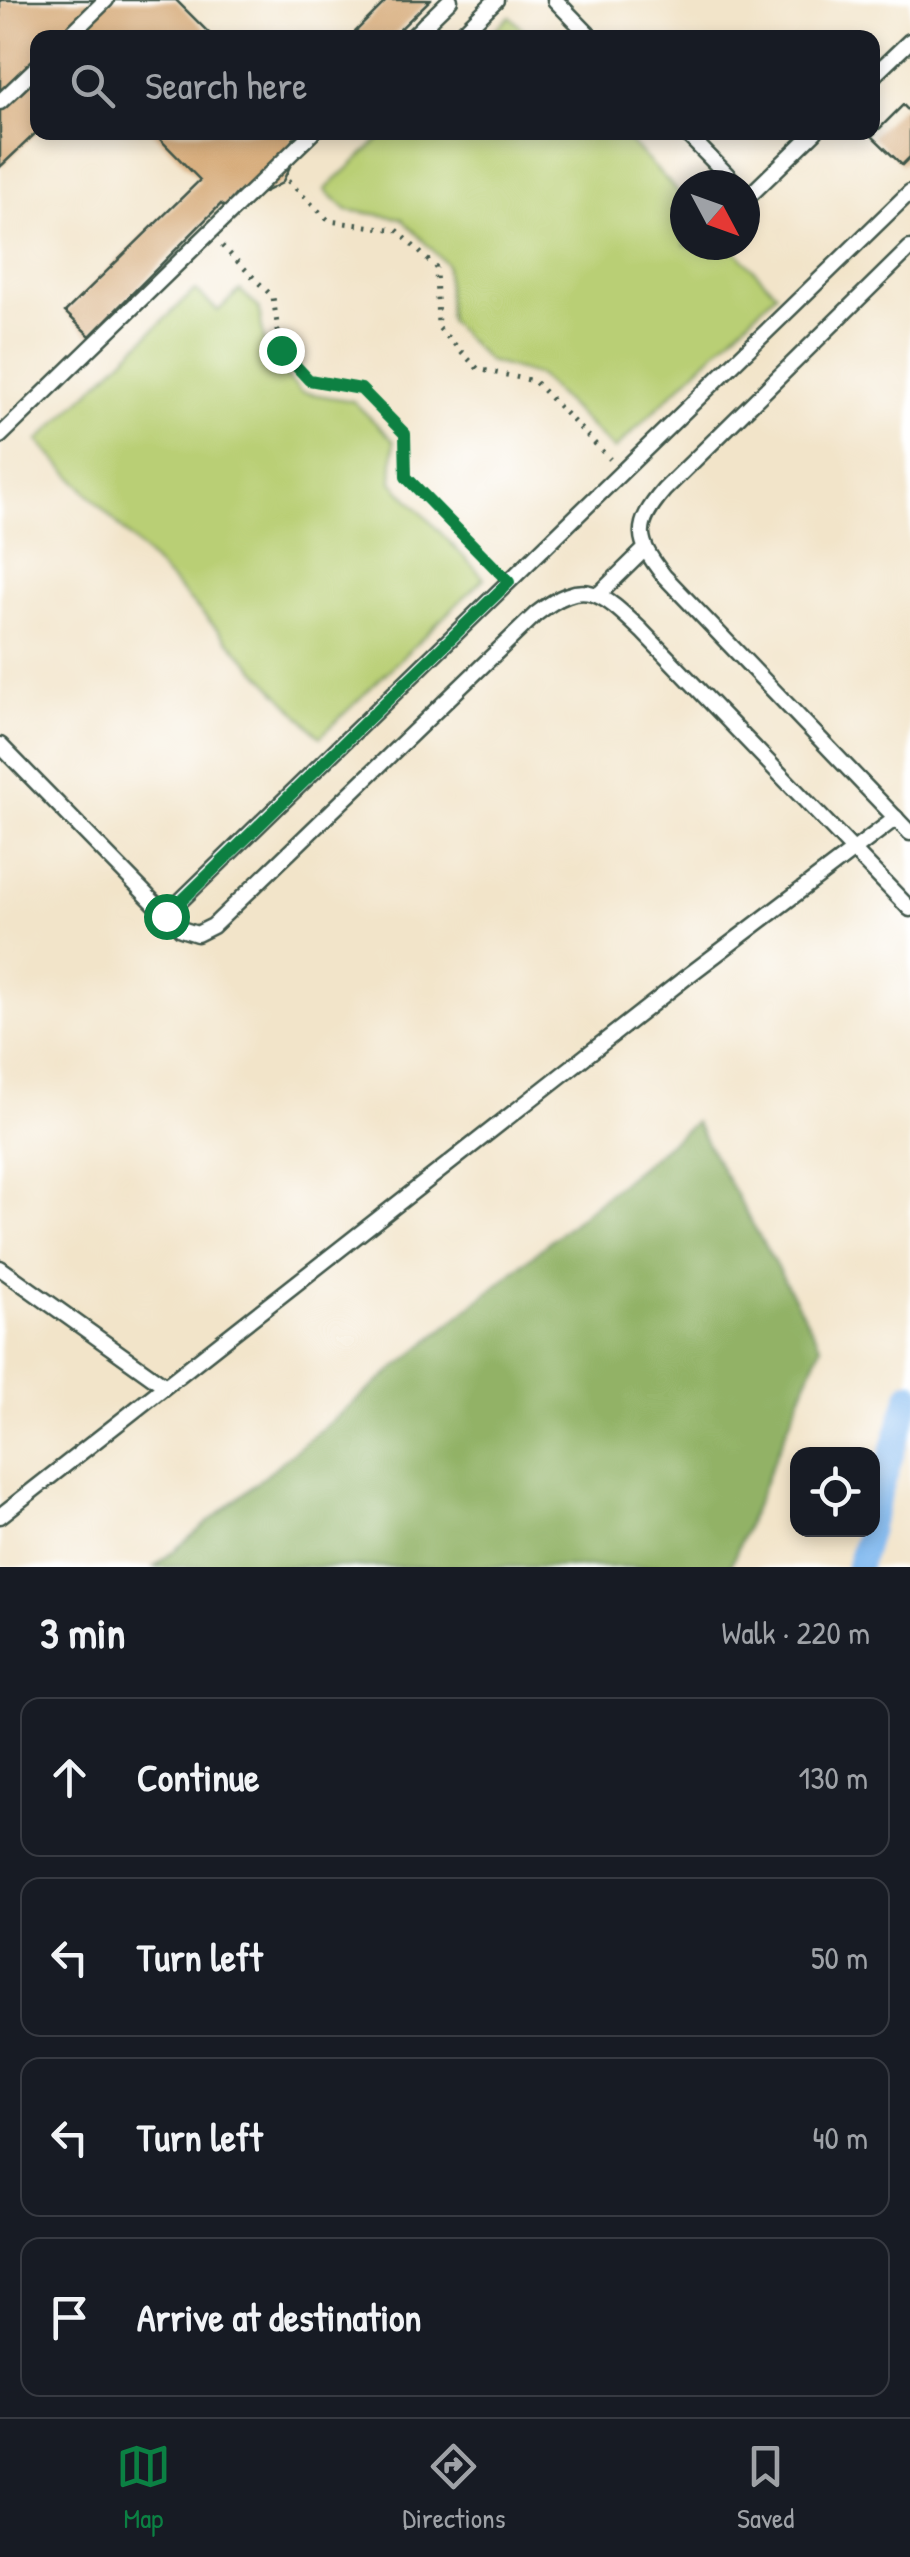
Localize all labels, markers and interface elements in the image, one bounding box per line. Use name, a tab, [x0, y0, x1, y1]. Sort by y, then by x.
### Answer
search box	[30, 30, 880, 140]
icon: search	[65, 58, 120, 113]
text: Search here	[145, 59, 307, 111]
north arrow	[670, 170, 760, 260]
route end	[259, 328, 305, 374]
route start	[144, 894, 190, 940]
map controls	[790, 1447, 880, 1537]
button: locate	[790, 1447, 880, 1537]
text: 3 min	[40, 1604, 125, 1661]
text: Walk · 220 m	[721, 1611, 870, 1654]
icon: ahead	[42, 1750, 97, 1805]
text: Continue	[137, 1751, 259, 1803]
text: 130 m	[799, 1756, 868, 1799]
icon: left	[42, 1930, 97, 1985]
text: Turn left	[137, 1931, 262, 1983]
text: 50 m	[811, 1936, 868, 1979]
icon: left	[42, 2110, 97, 2165]
text: Turn left	[137, 2111, 262, 2163]
text: 40 m	[813, 2116, 868, 2159]
icon: arrive	[42, 2290, 97, 2345]
text: Arrive at destination	[137, 2291, 421, 2343]
tab: Map	[116, 2439, 171, 2537]
tab: Directions	[402, 2439, 505, 2537]
tab: Saved	[737, 2439, 794, 2537]

